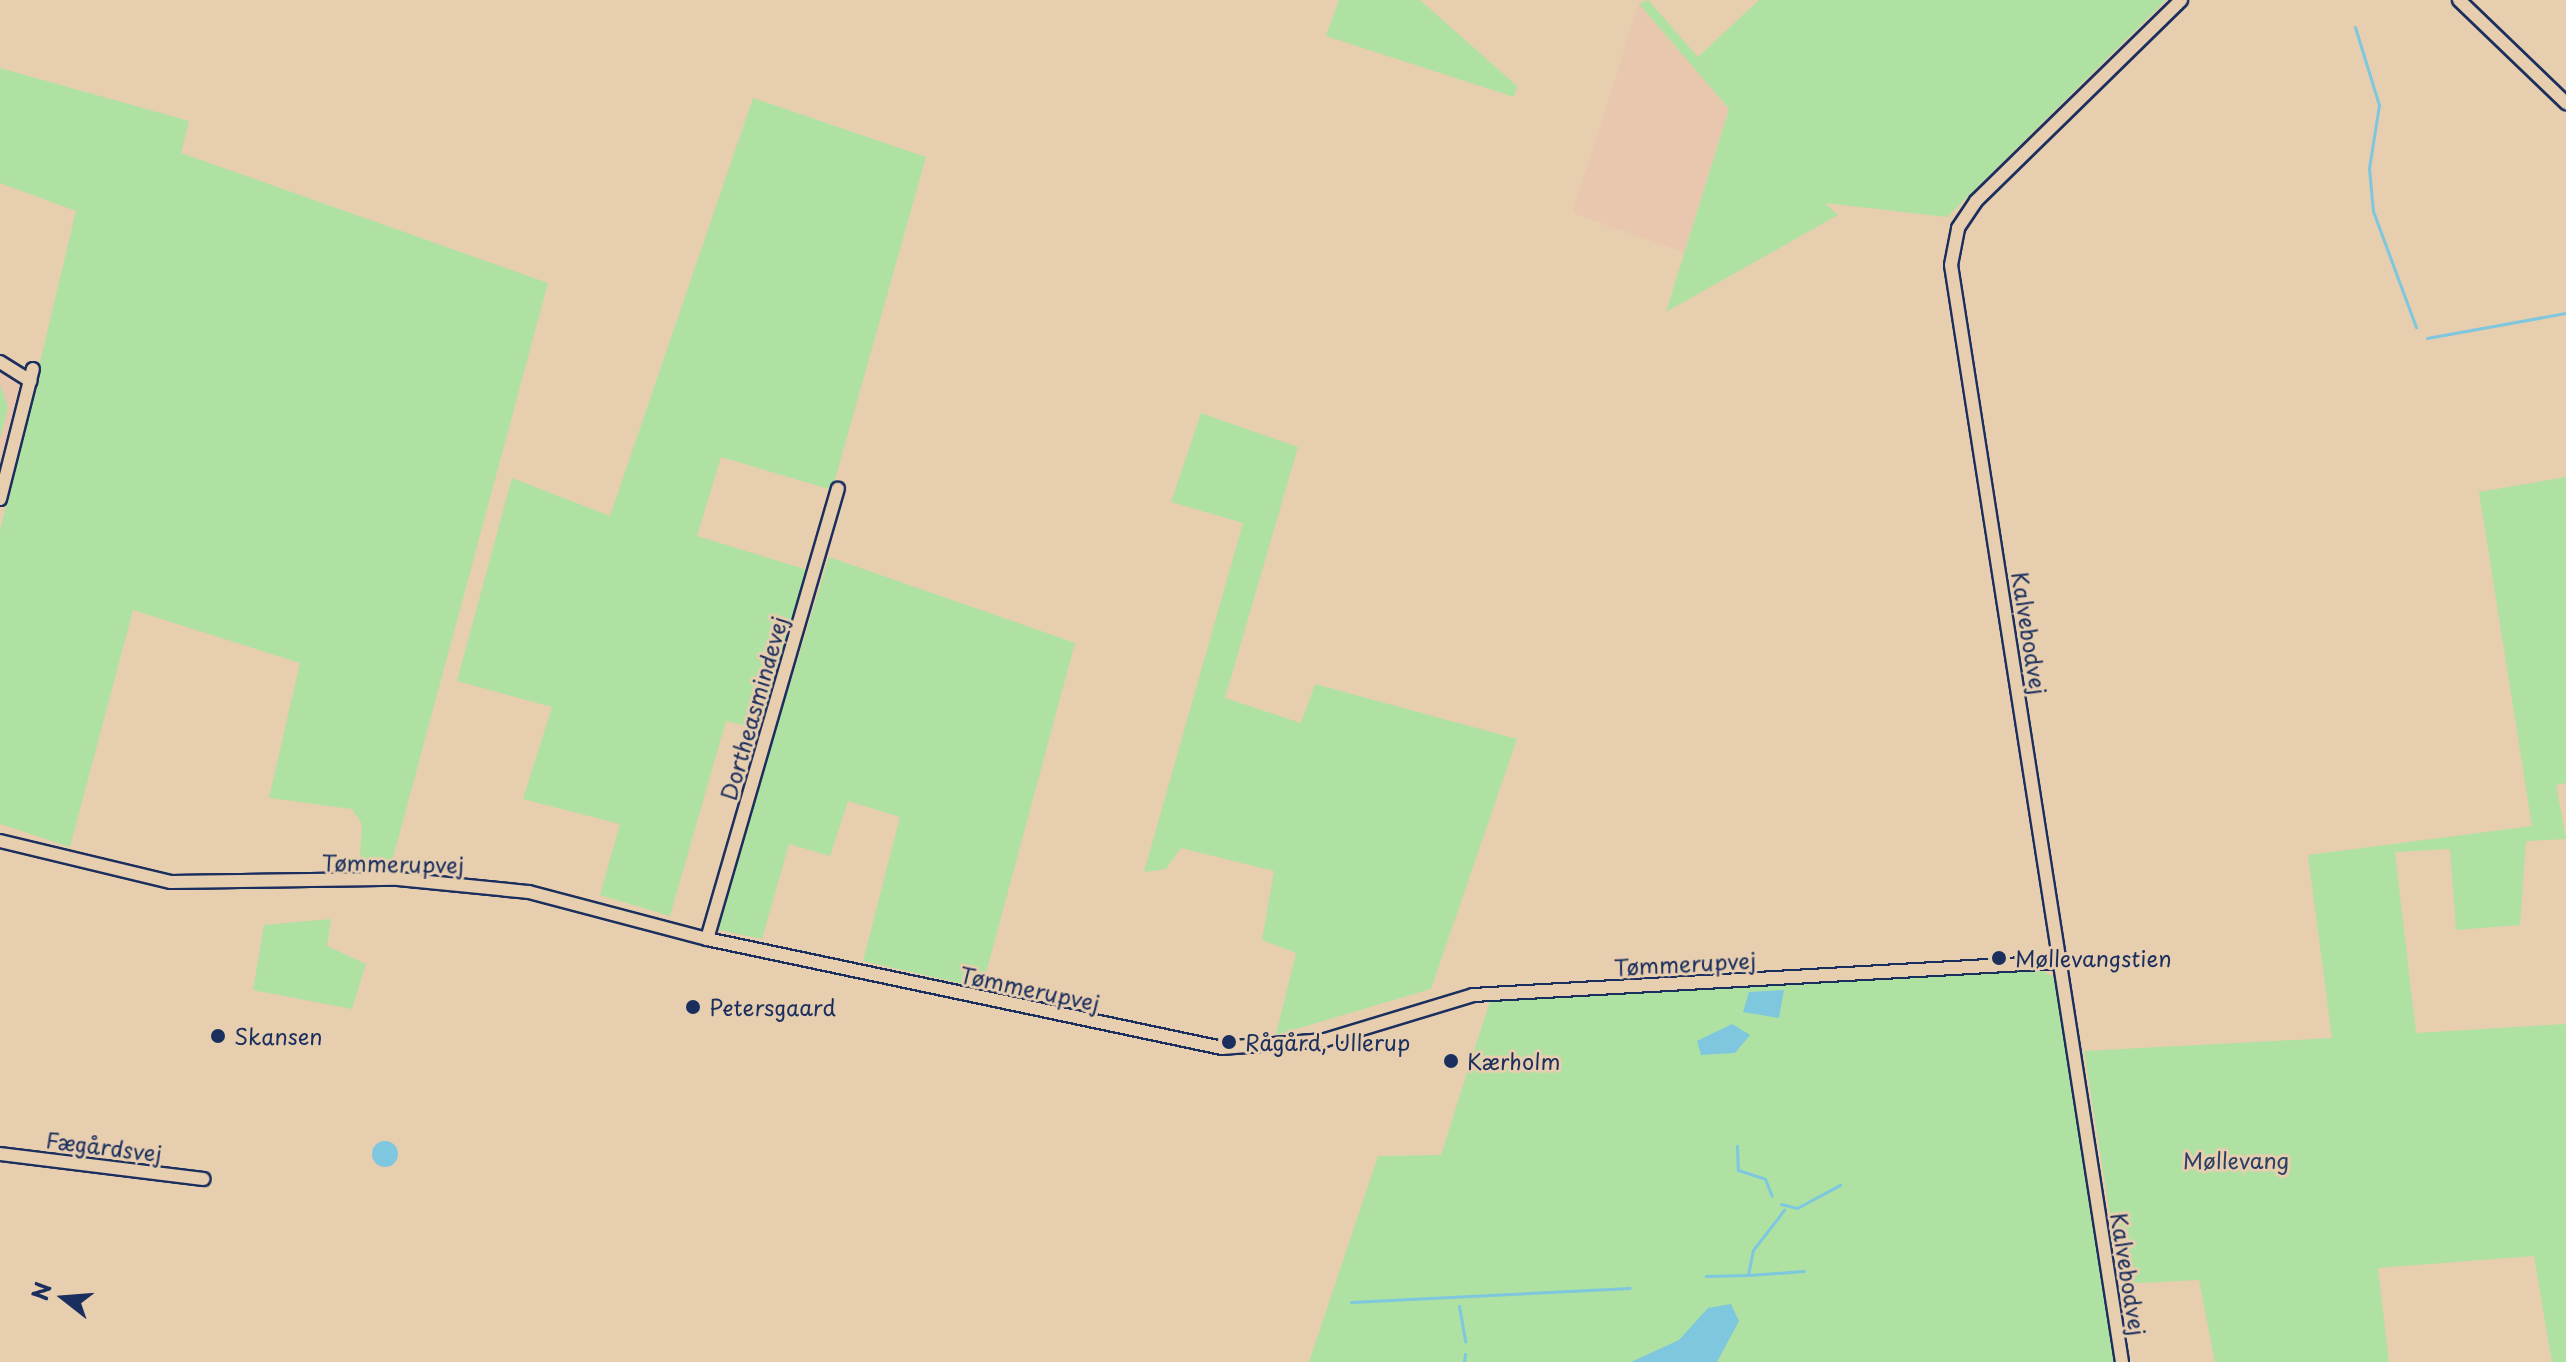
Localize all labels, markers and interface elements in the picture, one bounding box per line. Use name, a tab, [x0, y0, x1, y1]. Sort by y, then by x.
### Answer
street label: Kalvebodvej	[2007, 570, 2053, 696]
street label: Dortheasmindevej	[714, 613, 792, 803]
street label: Tømmerupvej	[322, 849, 464, 877]
place label: Møllevangstien	[2015, 945, 2172, 971]
street label: Tømmerupvej	[1613, 946, 1757, 980]
marker: Møllevangstien	[1990, 949, 2008, 967]
street label: Tømmerupvej	[958, 960, 1102, 1016]
place label: Petersgaard	[709, 994, 836, 1020]
marker: Petersgaard	[684, 998, 702, 1016]
place label: Skansen	[234, 1023, 323, 1049]
marker: Skansen	[209, 1027, 227, 1045]
place label: Rågård, Ullerup	[1245, 1029, 1411, 1055]
marker: Rågård, Ullerup	[1220, 1033, 1238, 1051]
place label: Kærholm	[1467, 1048, 1560, 1074]
marker: Kærholm	[1442, 1052, 1460, 1070]
street label: Fægårdsvej	[44, 1126, 164, 1166]
park label: Møllevang	[2183, 1147, 2289, 1173]
street label: Kalvebodvej	[2106, 1211, 2152, 1337]
north arrow	[24, 1258, 104, 1338]
text: N	[22, 1278, 59, 1304]

